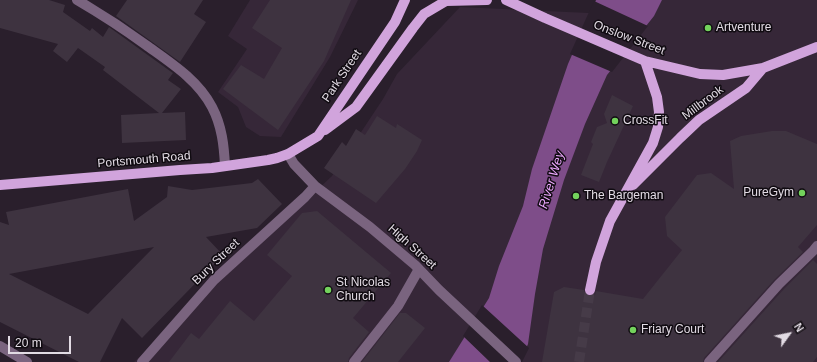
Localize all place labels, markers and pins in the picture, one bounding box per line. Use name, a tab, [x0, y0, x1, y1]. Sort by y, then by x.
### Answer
place label: Artventure	[716, 21, 771, 35]
marker: Artventure	[703, 23, 713, 33]
place label: CrossFit	[623, 114, 668, 128]
marker: CrossFit	[610, 116, 620, 126]
place label: PureGym	[743, 186, 794, 200]
marker: PureGym	[797, 188, 807, 198]
place label: The Bargeman	[584, 189, 663, 203]
marker: The Bargeman	[571, 191, 581, 201]
place label: St Nicolas Church	[336, 276, 390, 304]
marker: St Nicolas Church	[323, 285, 333, 295]
place label: Friary Court	[641, 323, 704, 337]
marker: Friary Court	[628, 325, 638, 335]

